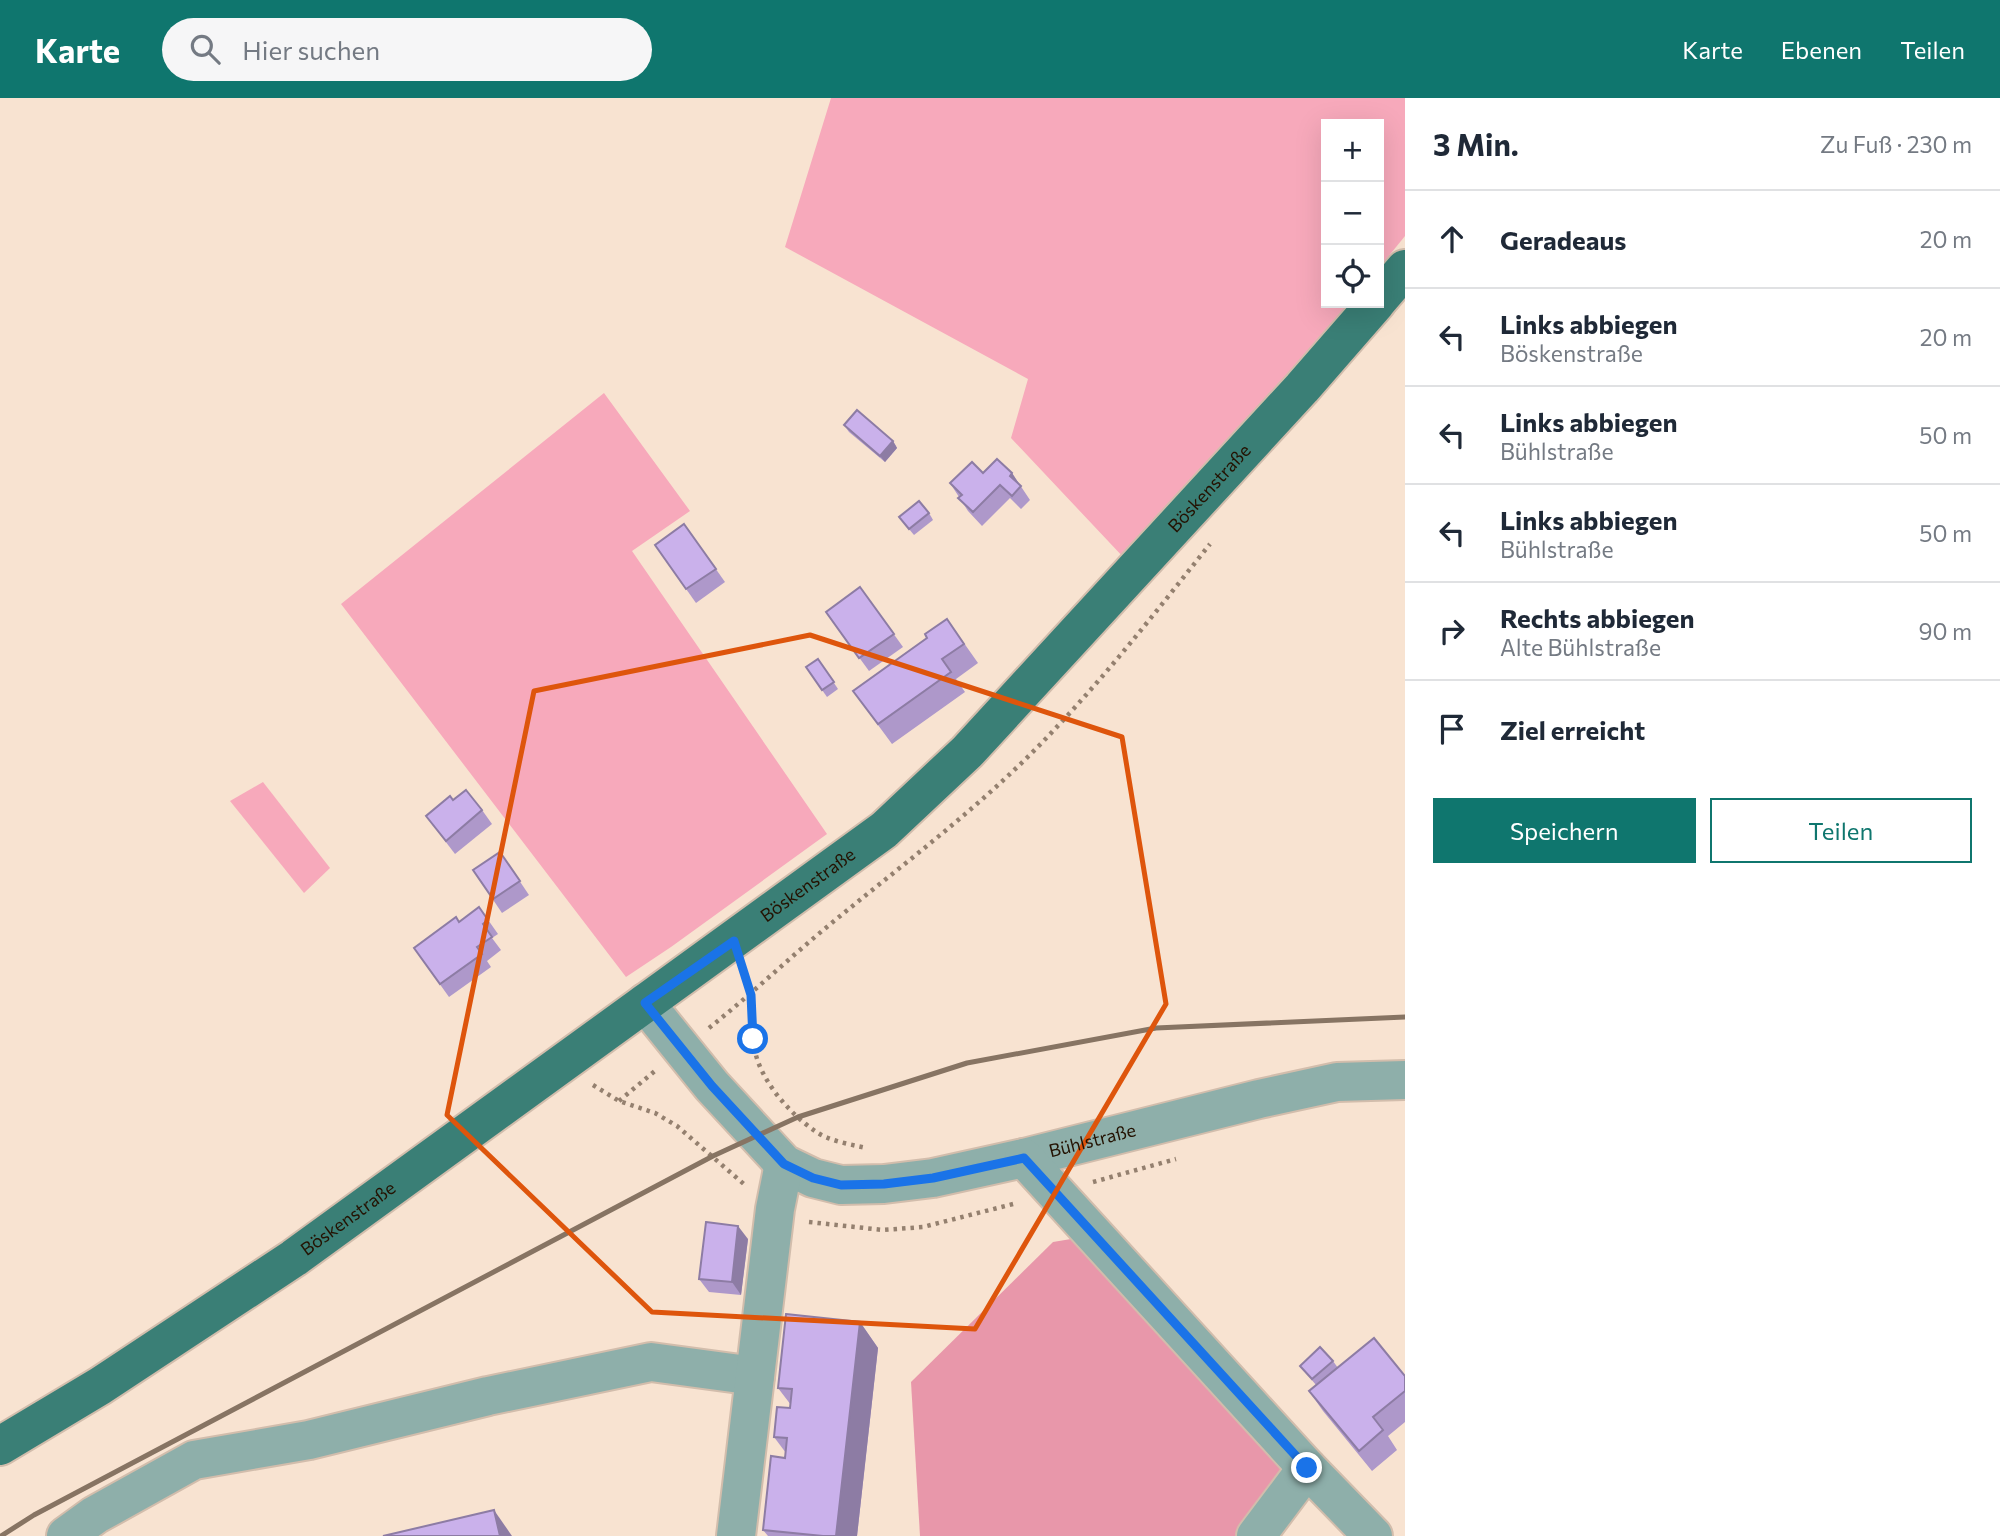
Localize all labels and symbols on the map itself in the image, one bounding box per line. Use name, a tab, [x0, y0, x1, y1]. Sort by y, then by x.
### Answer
street label: Böskenstraße	[1163, 439, 1255, 536]
street label: Böskenstraße	[756, 843, 859, 926]
route start	[737, 1023, 768, 1054]
street label: Bühlstraße	[1046, 1118, 1138, 1161]
street label: Böskenstraße	[296, 1176, 399, 1260]
route end	[1291, 1452, 1322, 1483]

